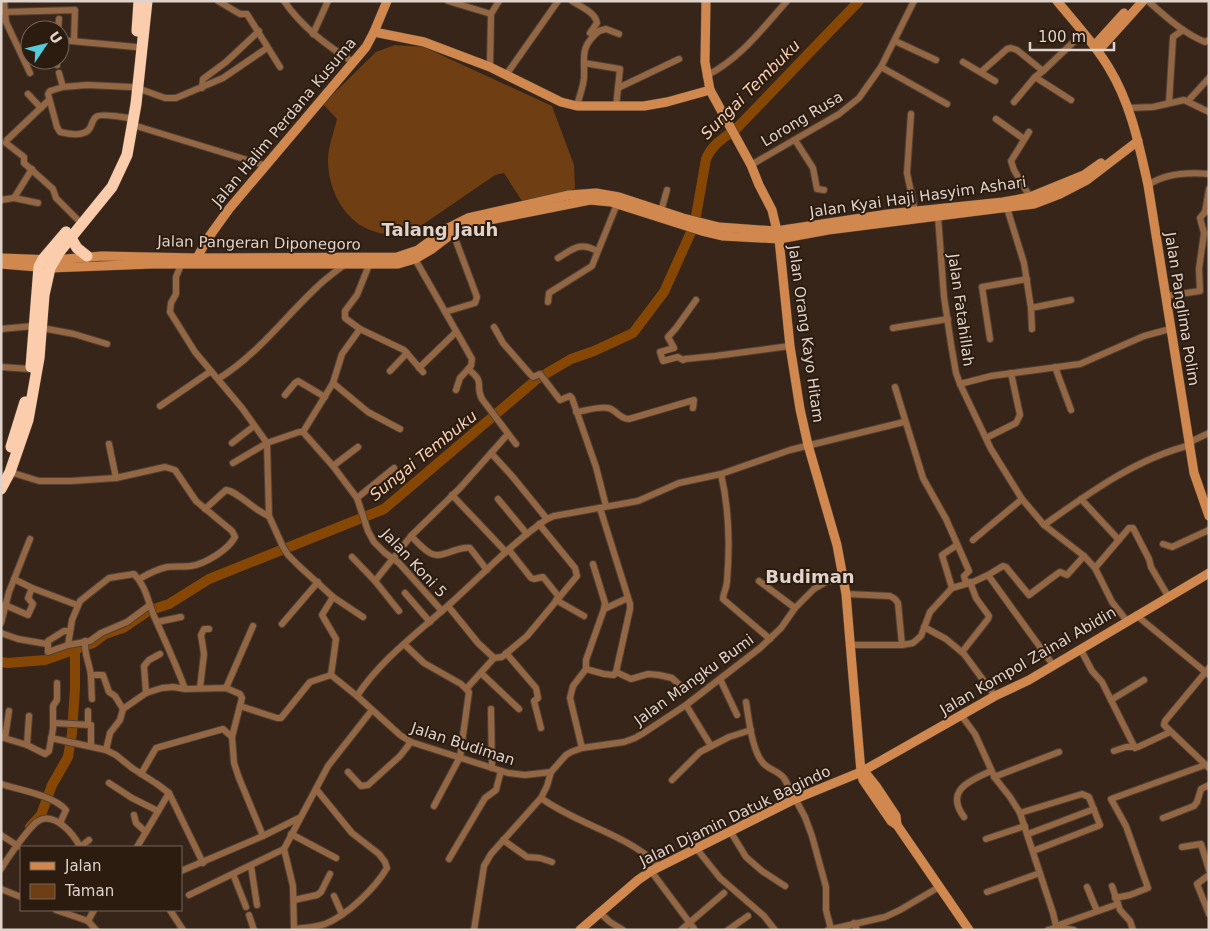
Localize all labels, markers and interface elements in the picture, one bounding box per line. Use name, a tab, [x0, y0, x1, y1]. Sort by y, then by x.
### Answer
north arrow	[20, 20, 70, 70]
scale bar	[1030, 20, 1114, 52]
text: U	[46, 28, 65, 47]
text: 100 m	[1038, 28, 1086, 46]
street label: Jalan Halim Perdana Kusuma	[207, 34, 360, 211]
water label: Sungai Tembuku	[697, 36, 804, 143]
street label: Lorong Rusa	[758, 88, 846, 150]
street label: Jalan Kyai Haji Hasyim Ashari	[808, 173, 1027, 221]
district label: Talang Jauh	[382, 219, 498, 240]
street label: Jalan Panglima Polim	[1161, 230, 1203, 387]
street label: Jalan Pangeran Diponegoro	[156, 232, 361, 254]
street label: Jalan Orang Kayo Hitam	[784, 243, 827, 424]
street label: Jalan Fatahillah	[944, 252, 978, 367]
water label: Sungai Tembuku	[366, 406, 481, 505]
street label: Jalan Koni 5	[377, 524, 450, 601]
district label: Budiman	[765, 566, 855, 587]
street label: Jalan Kompol Zainal Abidin	[936, 603, 1119, 719]
street label: Jalan Mangku Bumi	[630, 631, 757, 730]
street label: Jalan Budiman	[408, 718, 517, 769]
street label: Jalan Djamin Datuk Bagindo	[636, 762, 833, 871]
legend	[20, 846, 182, 911]
text: Jalan	[64, 857, 101, 875]
text: Taman	[64, 882, 114, 900]

